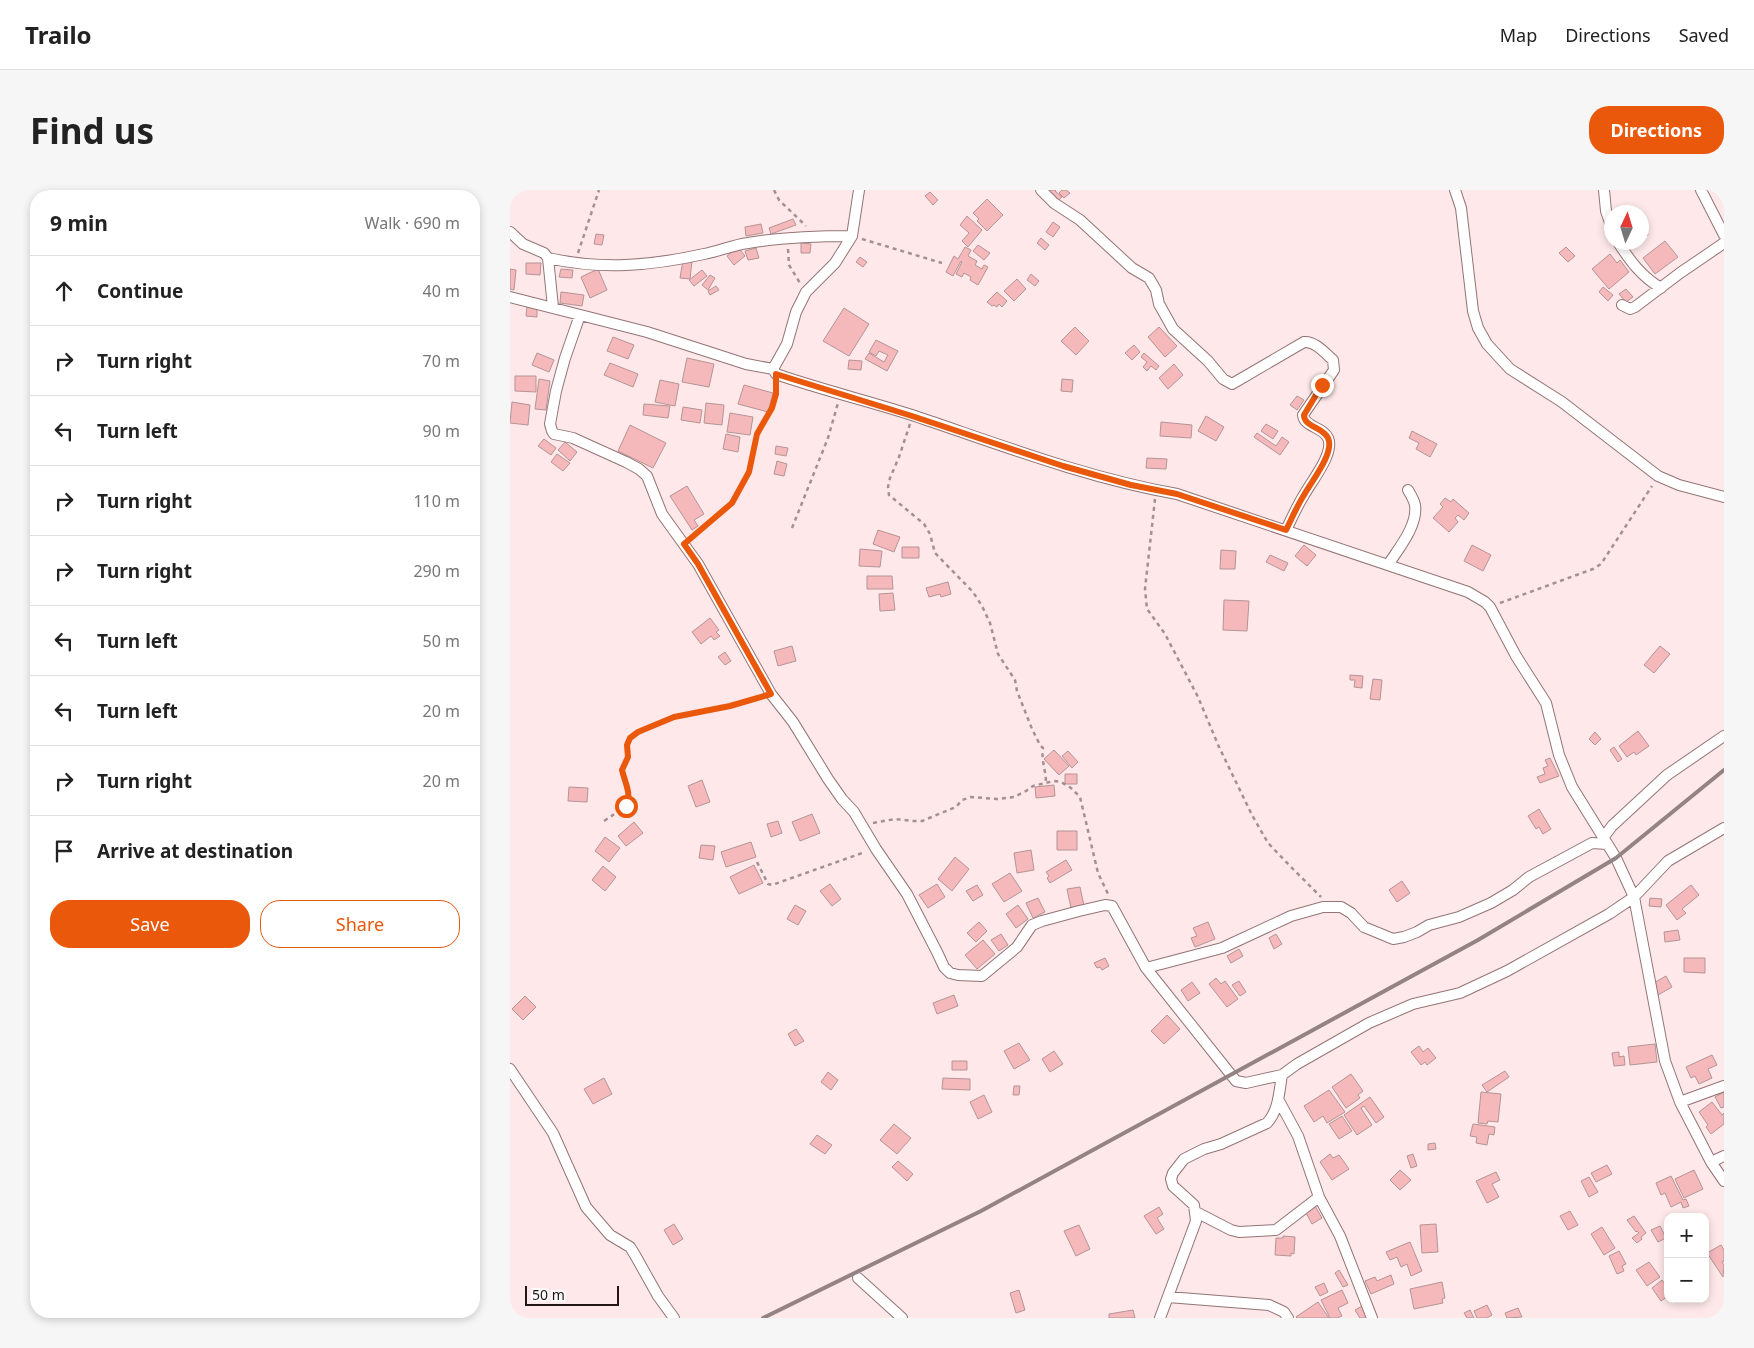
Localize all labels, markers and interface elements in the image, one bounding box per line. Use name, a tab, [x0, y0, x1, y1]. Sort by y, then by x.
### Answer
text: Trailo	[25, 18, 92, 51]
text: Map	[1500, 23, 1537, 47]
text: Directions	[1565, 23, 1651, 47]
text: Saved	[1679, 23, 1729, 47]
button: Directions	[1589, 106, 1724, 154]
text: Find us	[30, 107, 154, 154]
north arrow	[1604, 205, 1649, 250]
text: 9 min	[50, 209, 108, 237]
text: Walk · 690 m	[365, 212, 460, 234]
icon: ahead	[50, 277, 78, 305]
text: Continue	[97, 278, 183, 304]
text: 40 m	[423, 280, 460, 302]
icon: right	[50, 347, 78, 375]
text: Turn right	[97, 348, 192, 374]
text: 70 m	[423, 350, 460, 372]
route end	[1311, 374, 1334, 397]
icon: left	[50, 417, 78, 445]
text: Turn left	[97, 418, 178, 444]
text: 90 m	[423, 420, 460, 442]
icon: right	[50, 487, 78, 515]
text: Turn right	[97, 488, 192, 514]
text: 110 m	[413, 490, 460, 512]
icon: right	[50, 557, 78, 585]
text: Turn right	[97, 558, 192, 584]
text: 290 m	[413, 560, 460, 582]
icon: left	[50, 627, 78, 655]
text: Turn left	[97, 628, 178, 654]
text: 50 m	[423, 630, 460, 652]
icon: left	[50, 697, 78, 725]
text: Turn left	[97, 698, 178, 724]
text: 20 m	[423, 700, 460, 722]
icon: right	[50, 767, 78, 795]
text: Turn right	[97, 768, 192, 794]
text: 20 m	[423, 770, 460, 792]
route start	[615, 795, 638, 818]
icon: arrive	[50, 837, 78, 865]
text: Arrive at destination	[97, 838, 293, 864]
button: Save	[50, 900, 250, 948]
button: Share	[260, 900, 460, 948]
map controls	[1664, 1213, 1709, 1303]
button: +	[1664, 1213, 1709, 1258]
button: −	[1664, 1258, 1709, 1303]
scale bar	[525, 1283, 619, 1306]
text: 50 m	[532, 1285, 565, 1304]

